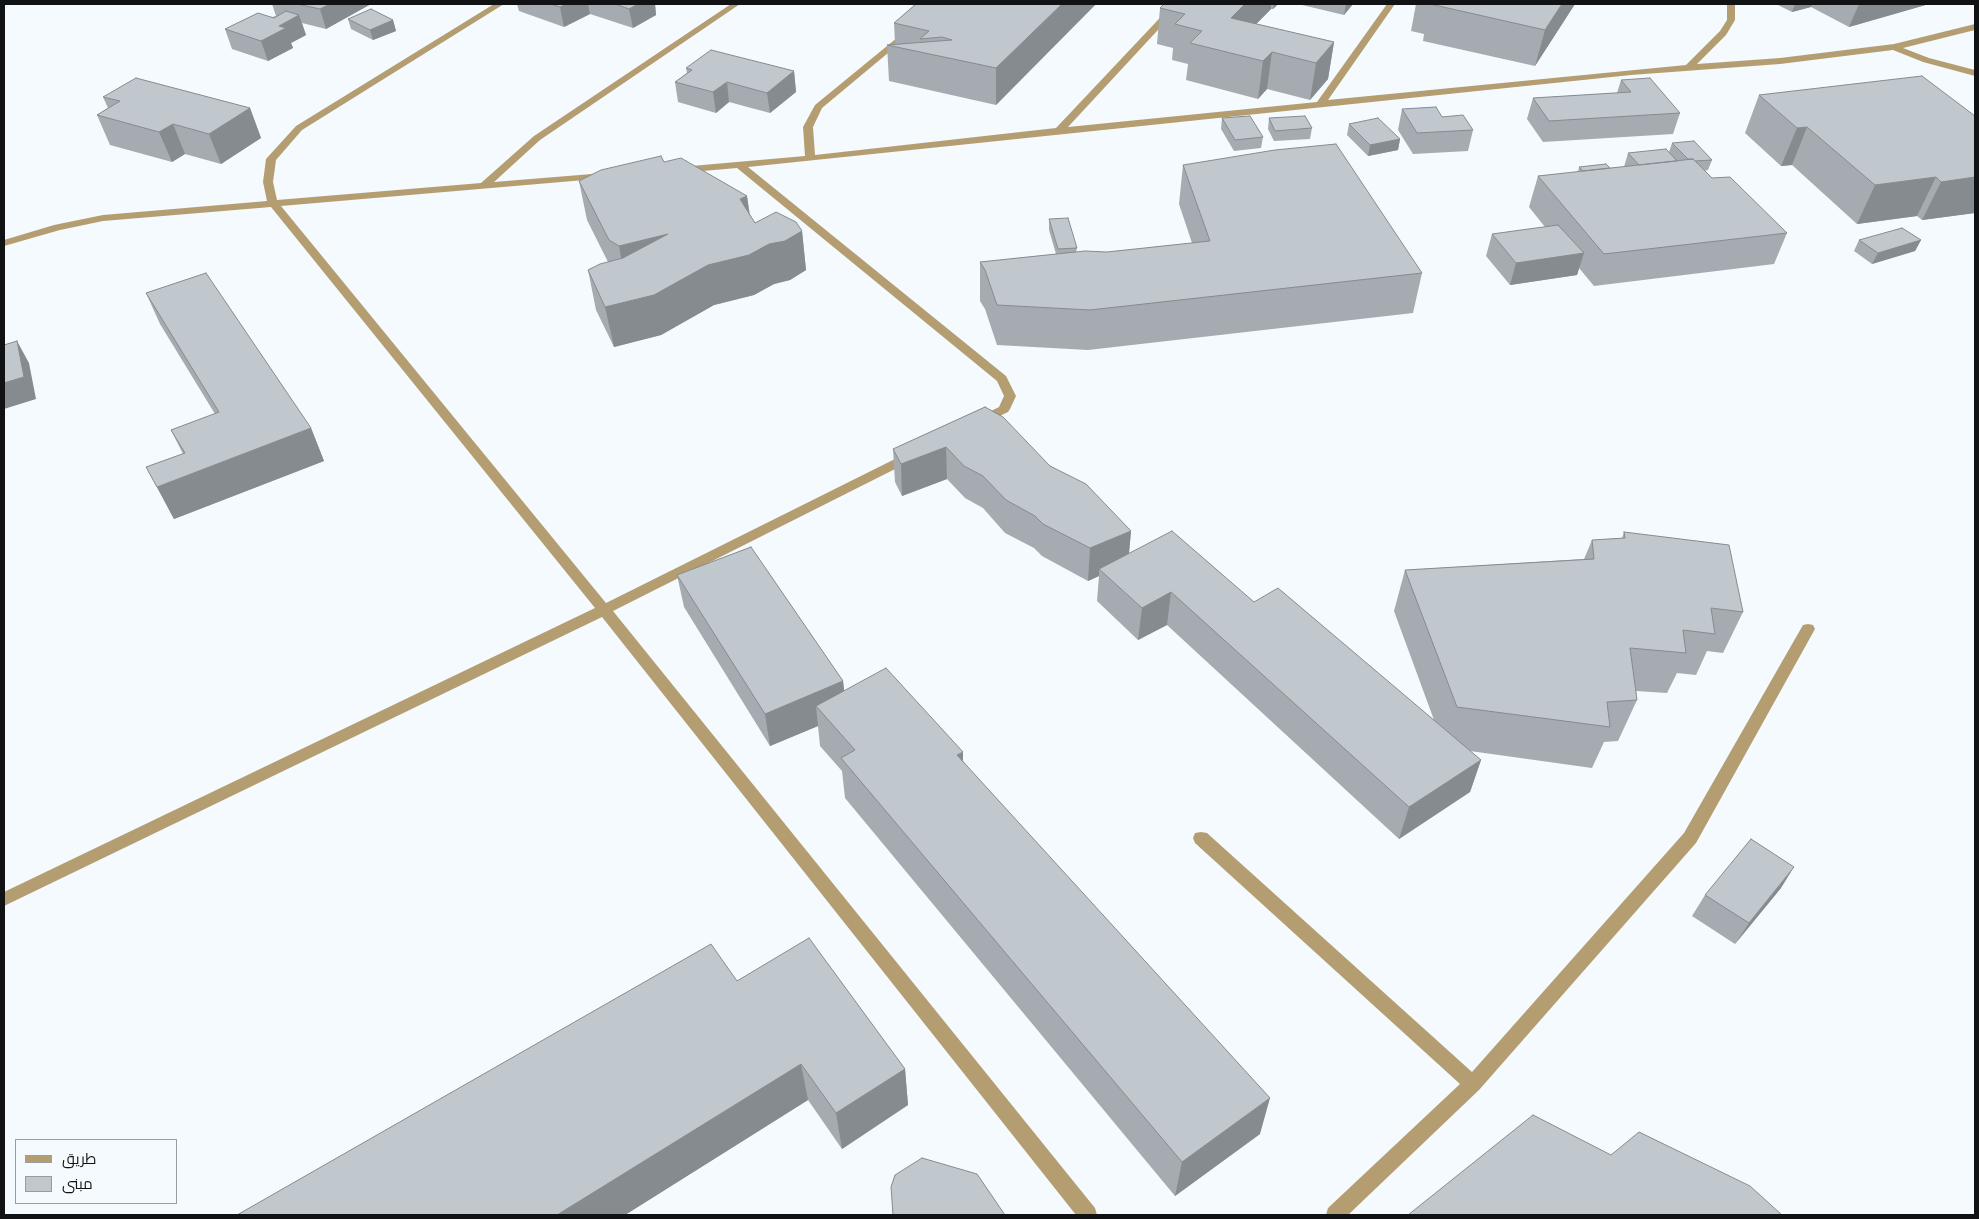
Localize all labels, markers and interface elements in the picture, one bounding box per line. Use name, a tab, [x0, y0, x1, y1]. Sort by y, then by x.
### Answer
legend	[15, 1139, 178, 1204]
text: طريق	[62, 1150, 96, 1168]
text: مبنى	[62, 1175, 93, 1193]

